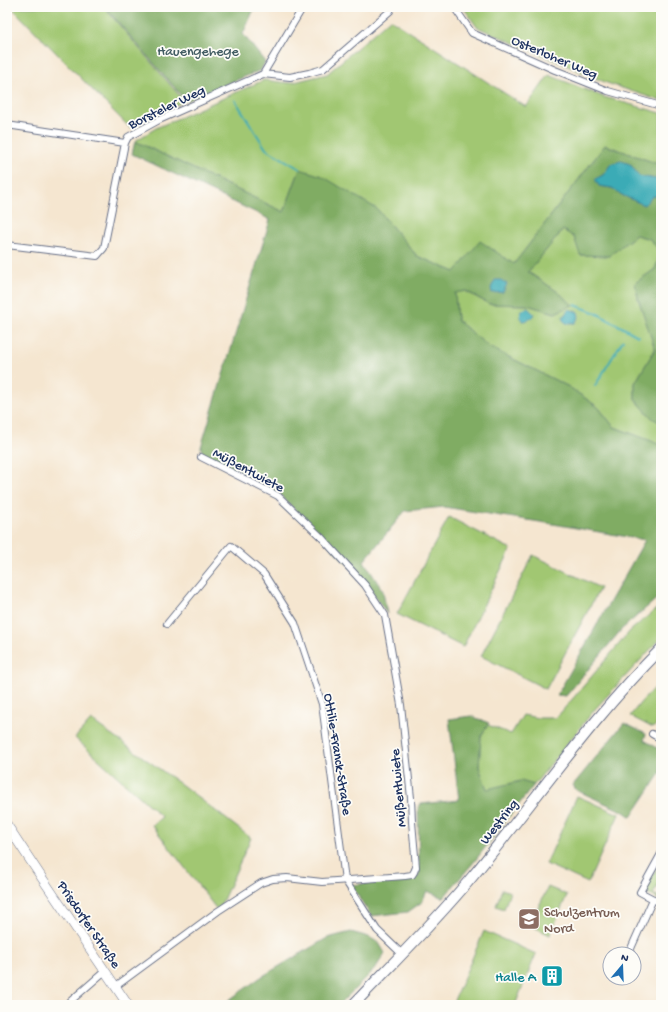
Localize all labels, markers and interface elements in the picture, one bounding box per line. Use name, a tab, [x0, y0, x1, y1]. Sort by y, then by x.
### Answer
street label: Osterloher Weg	[508, 33, 600, 84]
park label: Hauengehege	[157, 44, 239, 61]
street label: Borsteler Weg	[125, 82, 208, 135]
street label: Müßentwiete	[209, 445, 287, 497]
street label: Ottilie-Franck-Straße	[318, 692, 355, 817]
street label: Müßentwiete	[388, 747, 411, 828]
street label: Westring	[477, 797, 523, 849]
street label: Prisdorfer Straße	[52, 878, 124, 973]
place label: Schulzentrum Nord	[544, 905, 620, 938]
school or university icon: Schulzentrum Nord	[516, 906, 542, 932]
north arrow	[602, 946, 642, 986]
text: N	[619, 952, 630, 965]
building icon: Halle A	[539, 963, 565, 989]
place label: Halle A	[495, 970, 537, 987]

